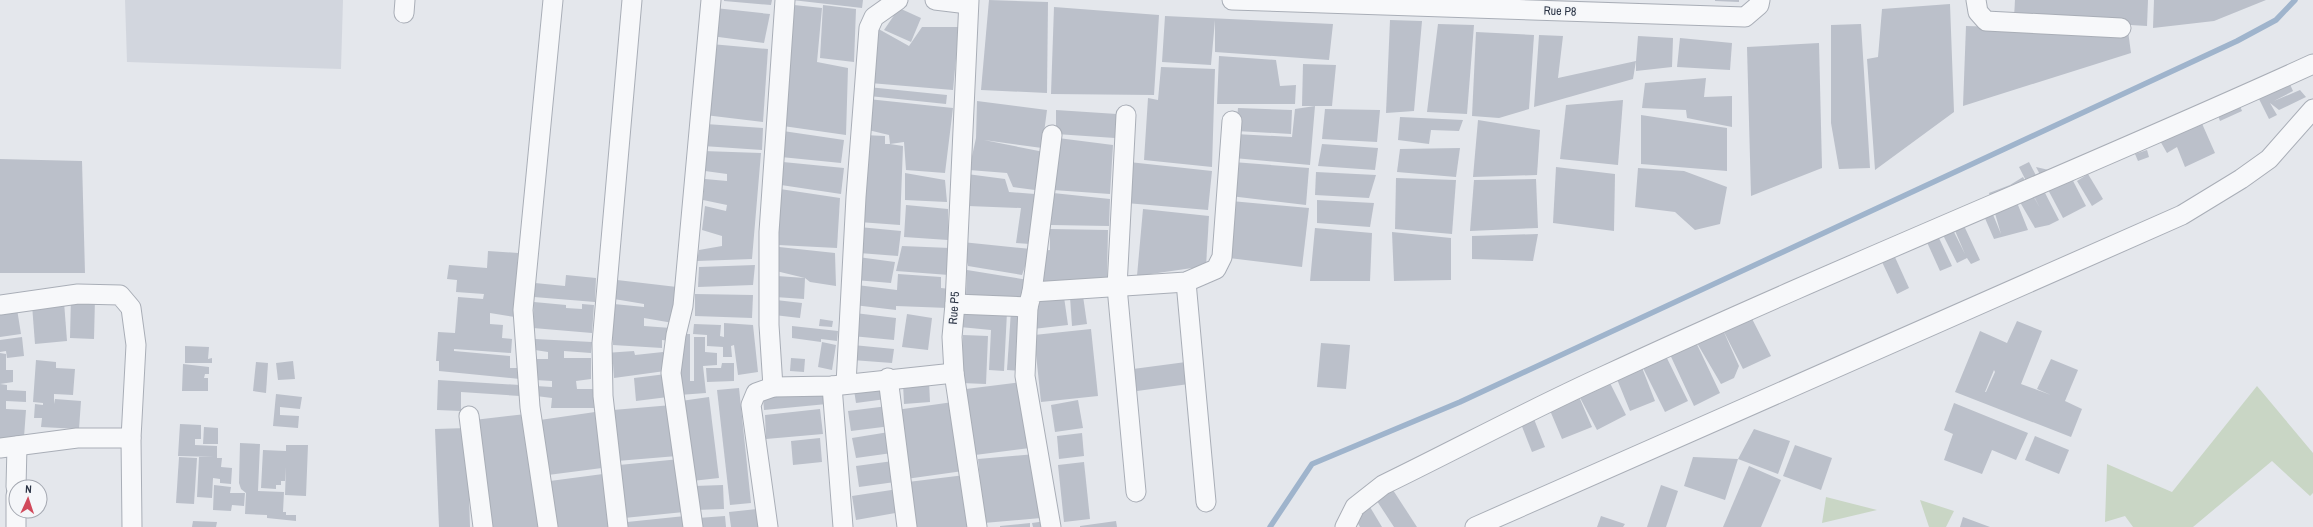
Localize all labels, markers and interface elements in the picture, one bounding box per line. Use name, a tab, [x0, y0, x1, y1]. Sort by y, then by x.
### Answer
street label: Rue P8	[1543, 2, 1577, 20]
street label: Rue P5	[945, 291, 963, 325]
north arrow	[8, 479, 48, 519]
text: N	[25, 482, 32, 496]

